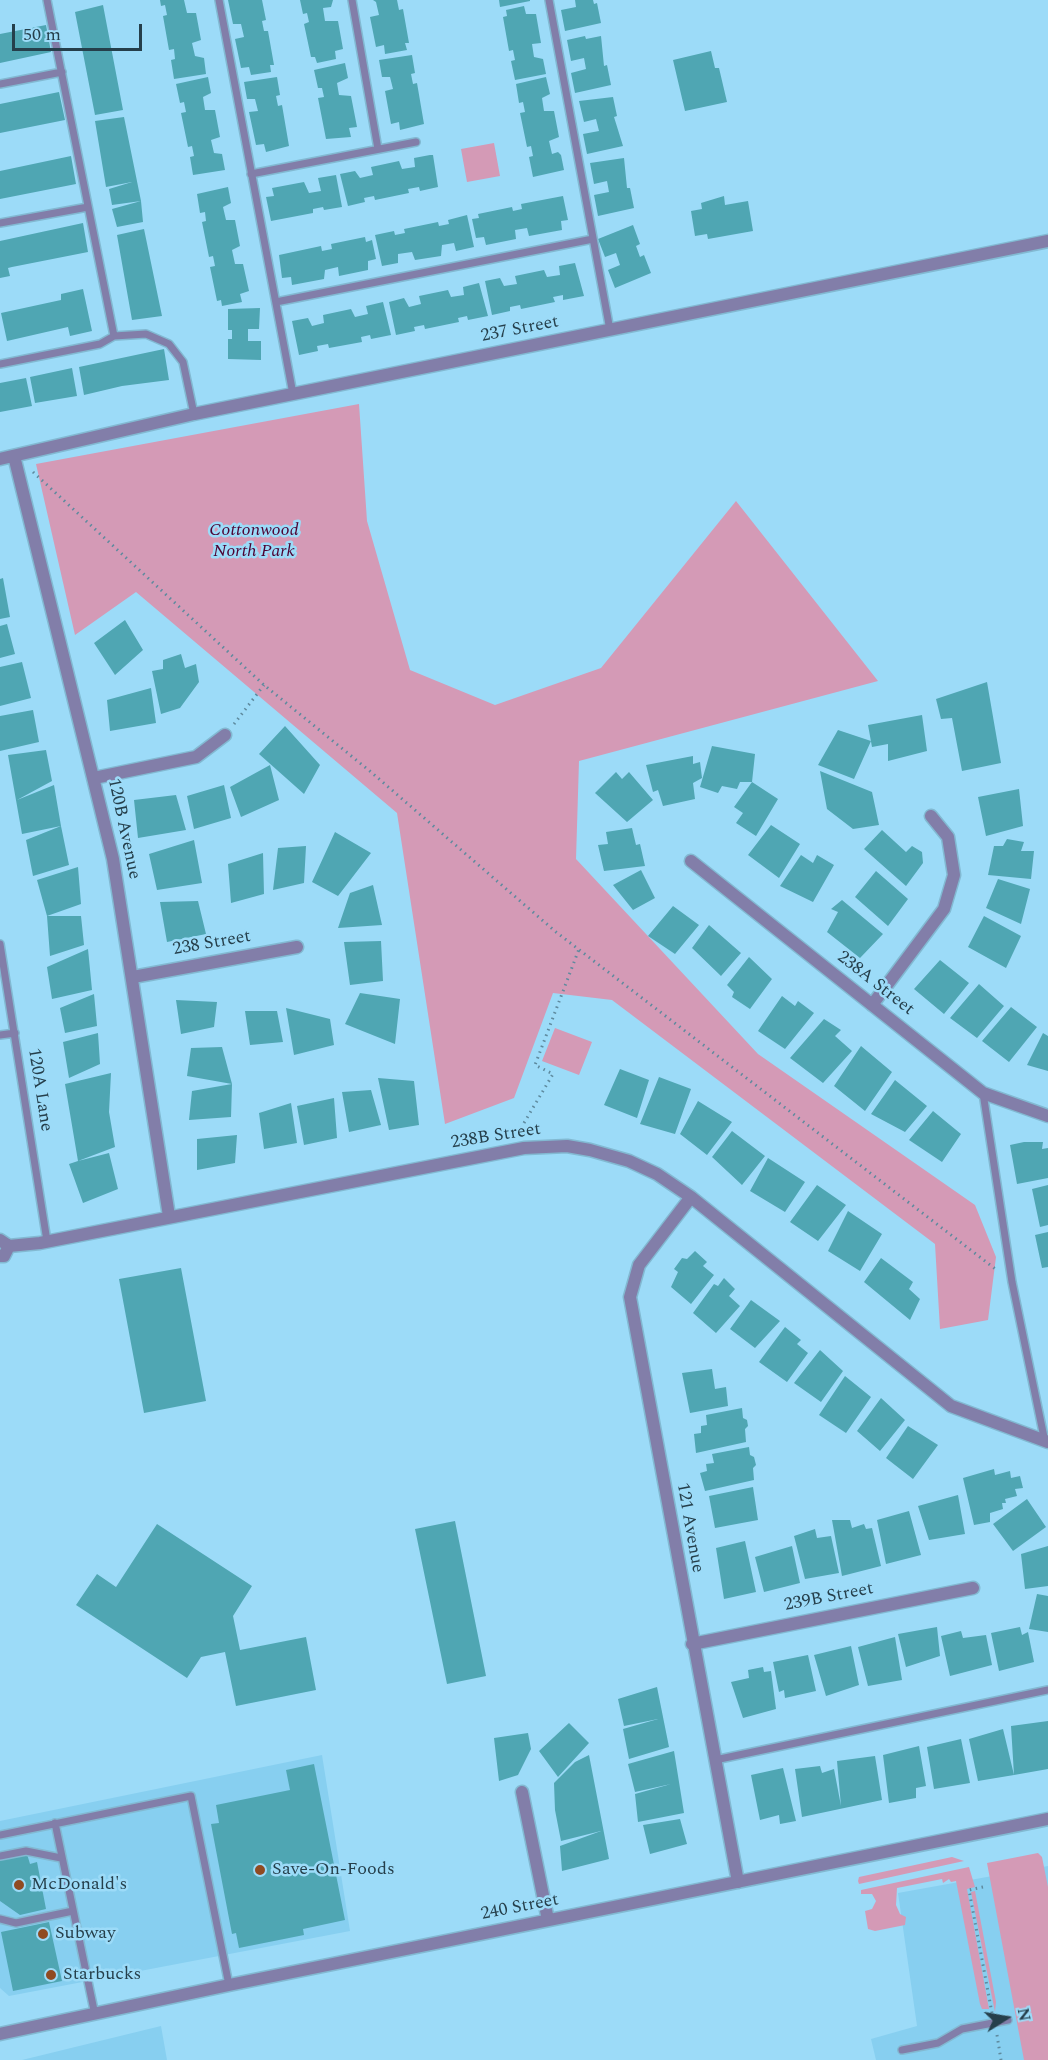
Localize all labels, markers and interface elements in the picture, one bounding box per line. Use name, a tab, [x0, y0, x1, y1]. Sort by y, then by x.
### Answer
scale bar	[15, 12, 146, 50]
text: 50 m	[23, 21, 61, 48]
street label: 237 Street	[479, 312, 561, 348]
park label: Cottonwood North Park	[209, 520, 299, 562]
street label: 120B Avenue	[102, 776, 144, 882]
street label: 238 Street	[171, 927, 253, 961]
street label: 238A Street	[832, 947, 918, 1021]
street label: 120A Lane	[22, 1047, 56, 1133]
street label: 238B Street	[450, 1119, 542, 1155]
street label: 121 Avenue	[670, 1481, 708, 1575]
street label: 239B Street	[782, 1579, 876, 1617]
place label: Save-On-Foods	[272, 1859, 395, 1881]
marker: Save-On-Foods	[253, 1863, 267, 1877]
place label: McDonald's	[31, 1874, 127, 1896]
marker: McDonald's	[12, 1878, 26, 1892]
street label: 240 Street	[479, 1890, 561, 1926]
place label: Subway	[55, 1923, 116, 1945]
marker: Subway	[36, 1927, 50, 1941]
place label: Starbucks	[63, 1964, 141, 1986]
marker: Starbucks	[44, 1968, 58, 1982]
north arrow	[976, 1988, 1036, 2048]
text: N	[1011, 2006, 1037, 2023]

